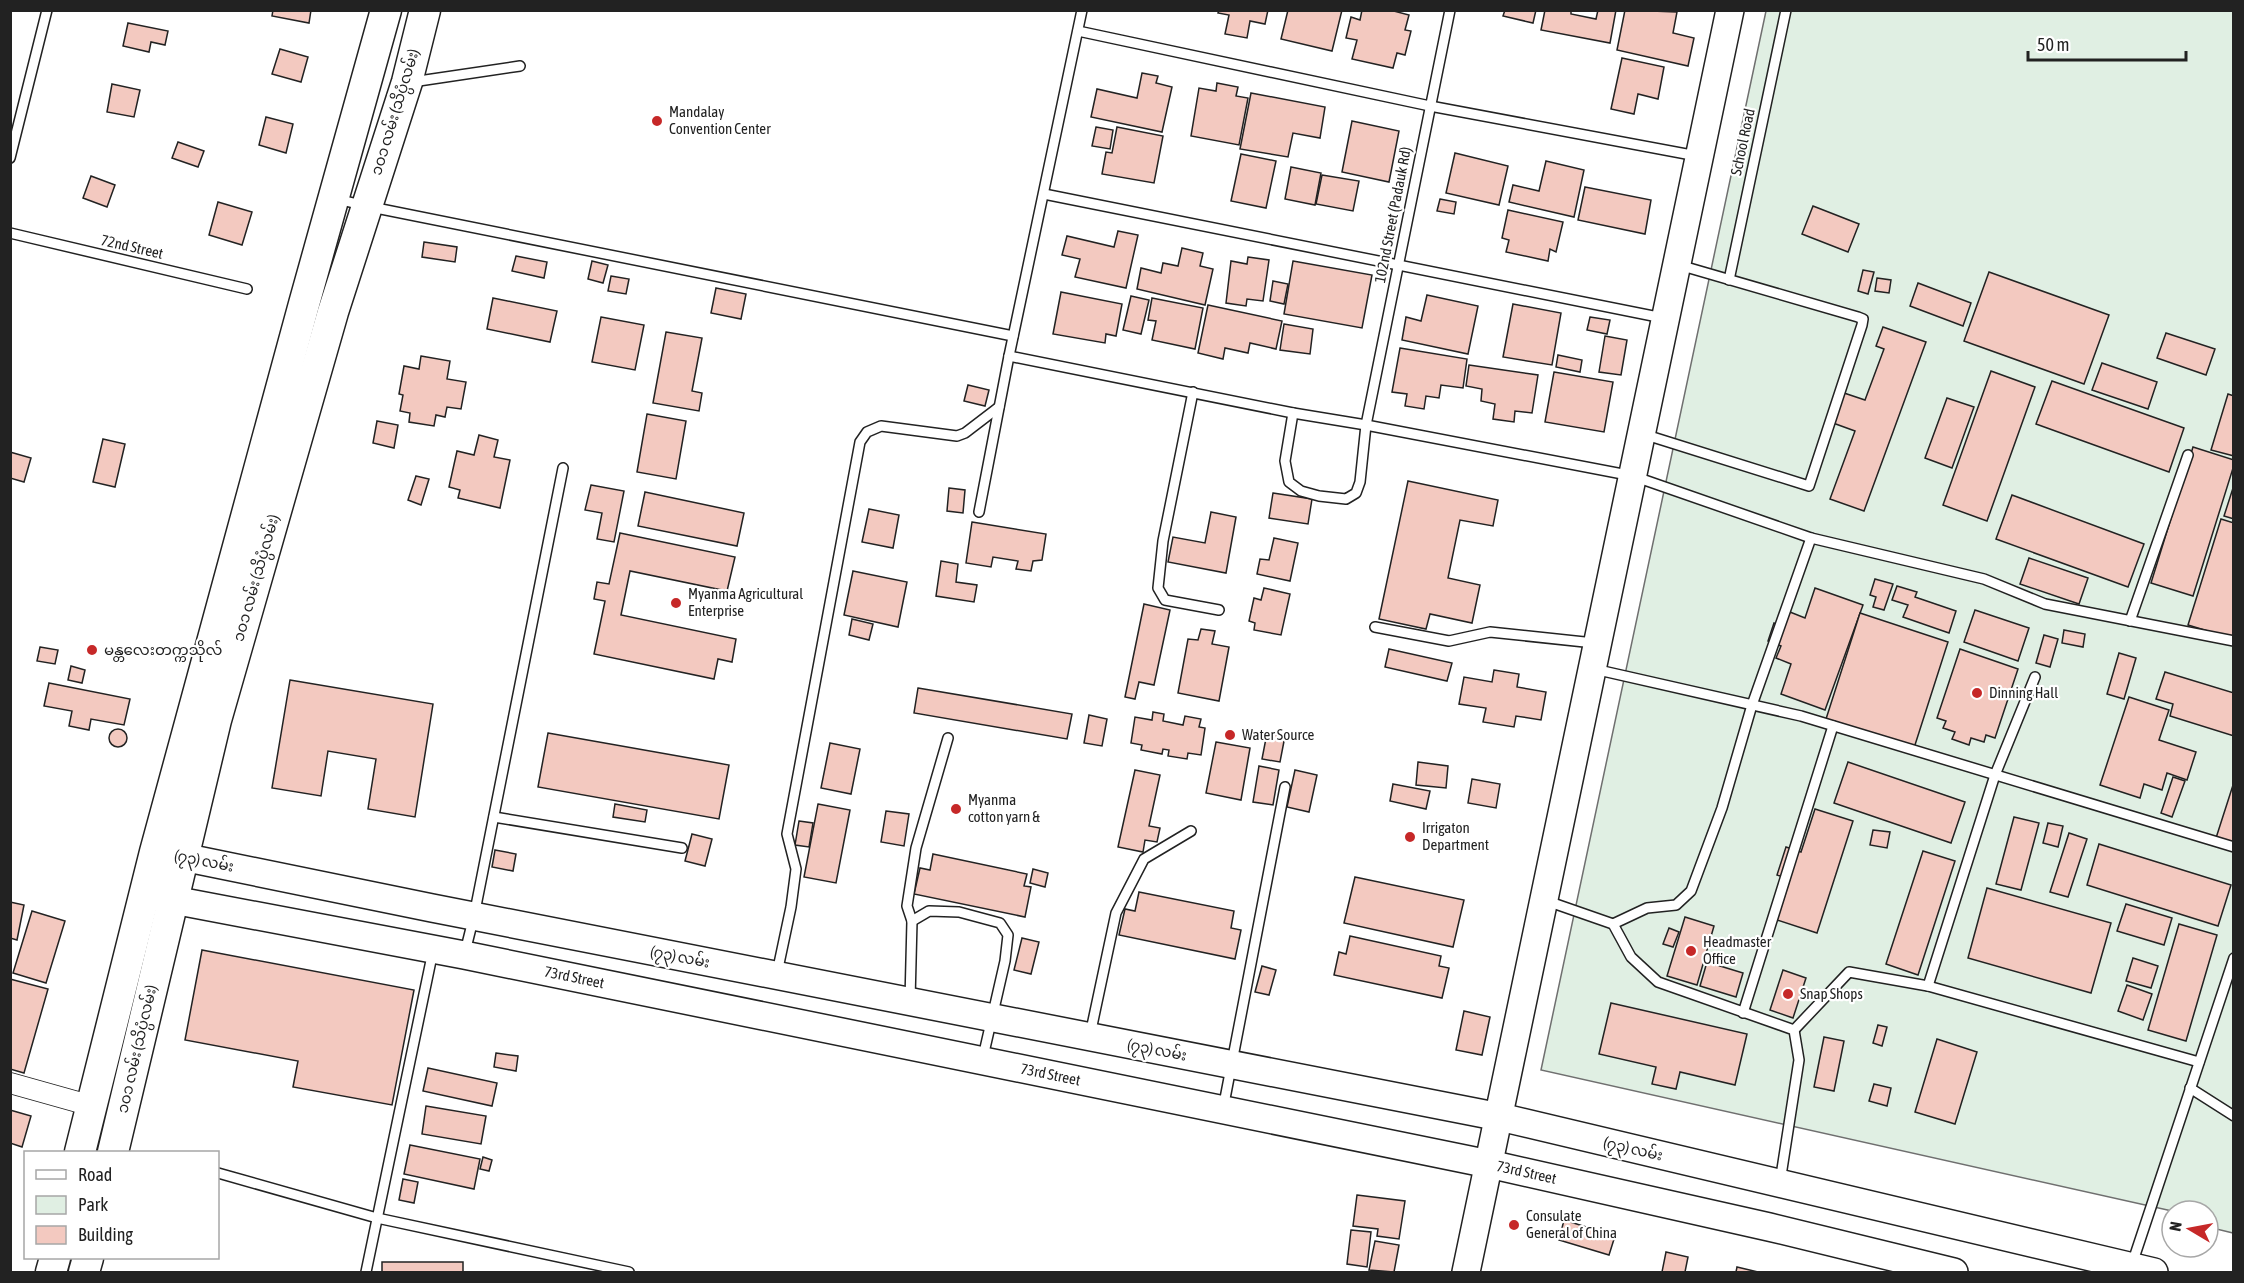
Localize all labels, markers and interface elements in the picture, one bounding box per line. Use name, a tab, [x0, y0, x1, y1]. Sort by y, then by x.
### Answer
scale bar	[2028, 24, 2186, 62]
text: 50 m	[2037, 34, 2069, 55]
street label: ၁၀၁ လမ်း (သိပ္ပံလမ်း)	[366, 46, 426, 178]
place label: Mandalay Convention Center	[669, 103, 771, 137]
street label: School Road	[1727, 107, 1758, 177]
marker: Mandalay Convention Center	[650, 114, 664, 128]
street label: 102nd Street (Padauk Rd)	[1371, 145, 1414, 284]
street label: 72nd Street	[99, 231, 165, 262]
street label: ၁၀၁ လမ်း (သိပ္ပံလမ်း)	[228, 512, 286, 645]
place label: Myanma Agricultural Enterprise	[688, 585, 803, 619]
marker: Myanma Agricultural Enterprise	[669, 596, 683, 610]
place label: မန္တလေးတက္ကသိုလ်	[104, 640, 223, 662]
marker: မန္တလေးတက္ကသိုလ်	[85, 643, 99, 657]
place label: Dinning Hall	[1989, 684, 2058, 701]
marker: Dinning Hall	[1970, 686, 1984, 700]
place label: Water Source	[1242, 726, 1314, 743]
marker: Water Source	[1223, 728, 1237, 742]
place label: Myanma cotton yarn &	[968, 791, 1040, 825]
marker: Myanma cotton yarn &	[949, 802, 963, 816]
place label: Irrigaton Department	[1422, 819, 1489, 853]
marker: Irrigaton Department	[1403, 830, 1417, 844]
street label: (၇၃) လမ်း	[172, 845, 236, 879]
place label: Headmaster Office	[1703, 933, 1772, 967]
street label: (၇၃) လမ်း	[648, 941, 712, 975]
marker: Headmaster Office	[1684, 944, 1698, 958]
street label: 73rd Street	[543, 963, 606, 991]
street label: ၁၀၁ လမ်း (သိပ္ပံလမ်း)	[112, 983, 164, 1116]
place label: Snap Shops	[1800, 985, 1863, 1002]
marker: Snap Shops	[1781, 987, 1795, 1001]
street label: (၇၃) လမ်း	[1125, 1034, 1189, 1068]
street label: 73rd Street	[1019, 1060, 1082, 1088]
street label: (၇၃) လမ်း	[1601, 1132, 1665, 1167]
legend	[24, 1151, 219, 1259]
street label: 73rd Street	[1495, 1157, 1558, 1187]
text: Road	[78, 1164, 112, 1185]
text: Park	[78, 1194, 108, 1215]
north arrow	[2160, 1199, 2220, 1259]
place label: Consulate General of China	[1526, 1207, 1617, 1241]
marker: Consulate General of China	[1507, 1218, 1521, 1232]
text: N	[2166, 1220, 2185, 1233]
text: Building	[78, 1224, 133, 1245]

